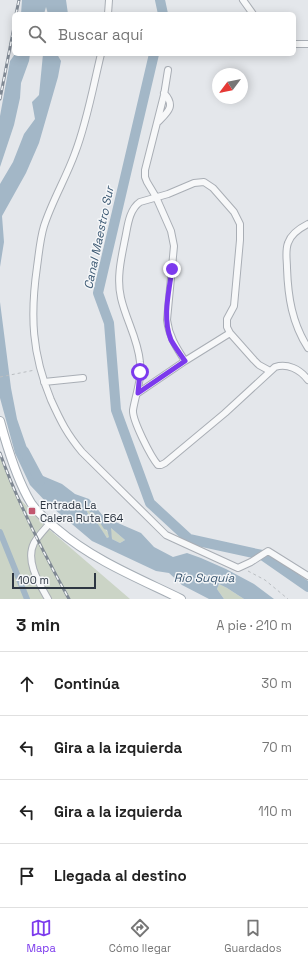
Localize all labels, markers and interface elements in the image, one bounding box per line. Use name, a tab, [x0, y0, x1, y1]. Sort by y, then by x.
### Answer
search box	[12, 12, 296, 56]
icon: search	[26, 23, 48, 45]
text: Buscar aquí	[58, 25, 143, 44]
north arrow	[212, 68, 248, 104]
water label: Canal Maestro Sur	[80, 184, 118, 291]
route end	[163, 260, 181, 278]
route start	[131, 363, 149, 381]
place label: Entrada La Calera Ruta E64	[40, 498, 123, 525]
marker: Entrada La Calera Ruta E64	[27, 506, 37, 516]
water label: Río Suquía	[174, 570, 234, 586]
scale bar	[12, 571, 96, 590]
text: 100 m	[18, 573, 49, 587]
text: 3 min	[16, 614, 60, 636]
text: A pie · 210 m	[216, 617, 292, 634]
icon: ahead	[16, 673, 38, 695]
text: Continúa	[54, 674, 120, 693]
text: 30 m	[261, 675, 292, 692]
icon: left	[16, 737, 38, 759]
text: Gira a la izquierda	[54, 738, 182, 757]
text: 70 m	[262, 739, 292, 756]
icon: left	[16, 801, 38, 823]
text: Gira a la izquierda	[54, 802, 182, 821]
text: 110 m	[258, 803, 292, 820]
icon: arrive	[16, 865, 38, 887]
text: Llegada al destino	[54, 866, 187, 885]
tab: Mapa	[27, 917, 56, 955]
tab: Cómo llegar	[109, 917, 171, 955]
tab: Guardados	[224, 917, 281, 955]

